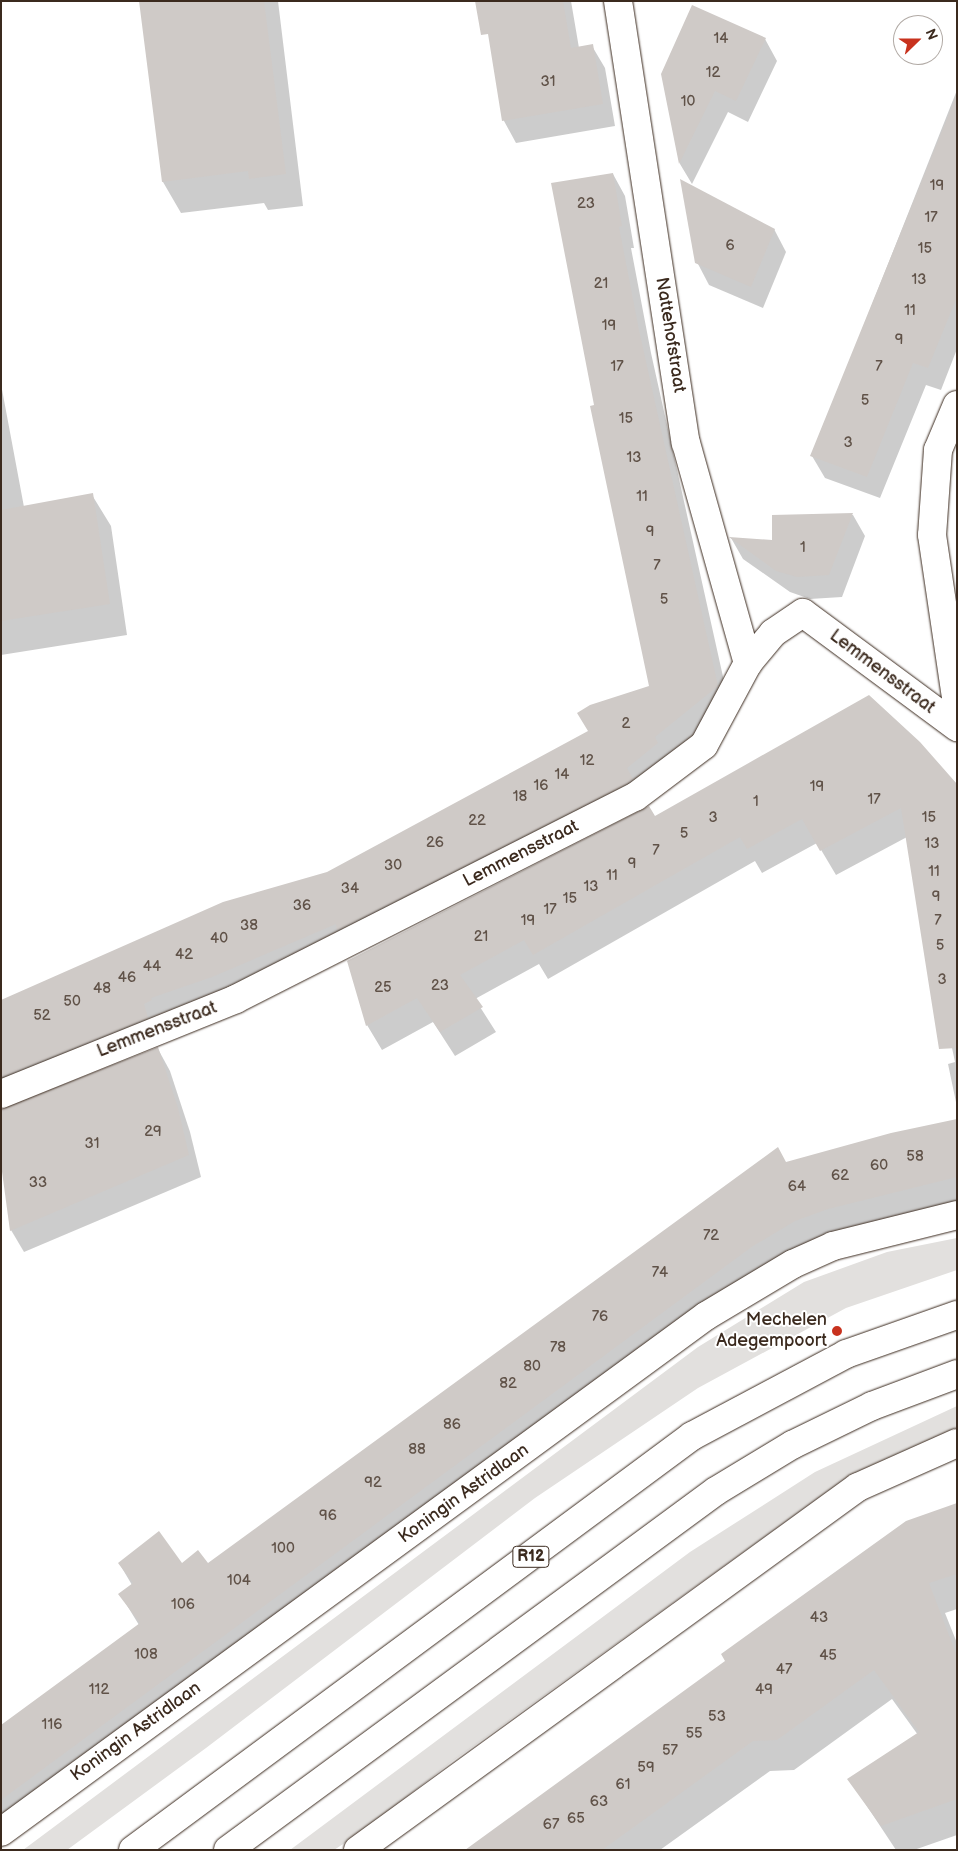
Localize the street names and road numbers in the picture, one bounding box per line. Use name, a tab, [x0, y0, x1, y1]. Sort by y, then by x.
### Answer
street label: Nattehofstraat	[650, 276, 690, 394]
street label: Lemmensstraat	[825, 625, 939, 719]
street label: Lemmensstraat	[460, 816, 582, 892]
street label: Lemmensstraat	[94, 997, 220, 1063]
street label: Koningin Astridlaan	[395, 1439, 533, 1549]
road number: R12	[512, 1544, 550, 1570]
street label: Koningin Astridlaan	[67, 1677, 205, 1787]

